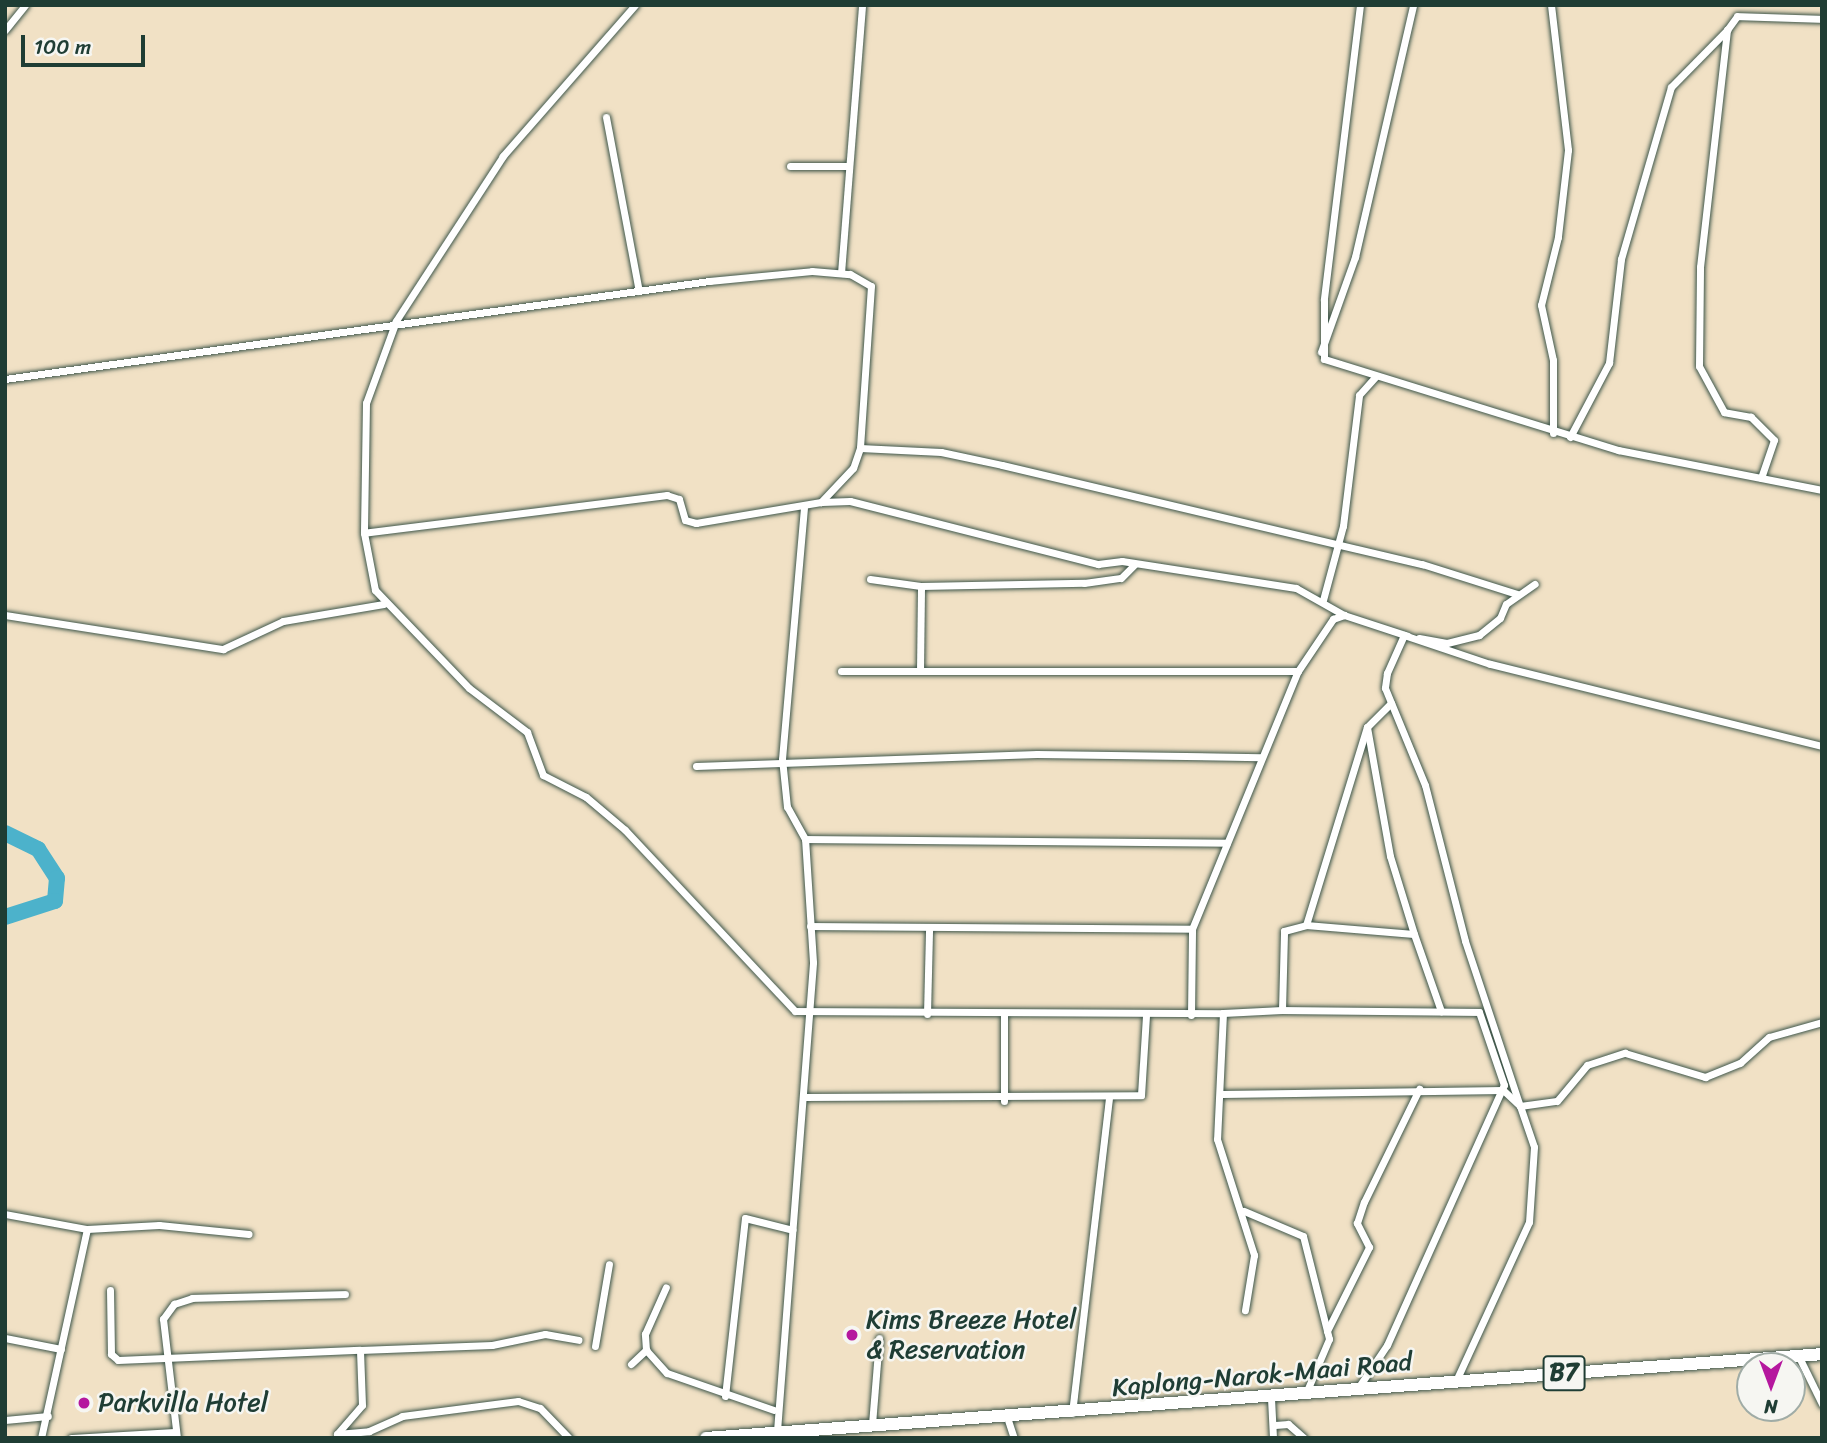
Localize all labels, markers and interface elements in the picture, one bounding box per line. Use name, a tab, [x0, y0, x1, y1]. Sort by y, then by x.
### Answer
scale bar	[24, 21, 149, 65]
text: 100 m	[34, 28, 91, 66]
place label: Kims Breeze Hotel & Reservation	[866, 1304, 1077, 1366]
marker: Kims Breeze Hotel & Reservation	[844, 1327, 860, 1343]
street label: Kaplong-Narok-Maai Road	[1111, 1346, 1413, 1404]
road number: B7	[1541, 1352, 1587, 1394]
north arrow	[1736, 1352, 1806, 1422]
place label: Parkvilla Hotel	[98, 1387, 269, 1419]
text: N	[1764, 1390, 1778, 1423]
marker: Parkvilla Hotel	[76, 1395, 92, 1411]

